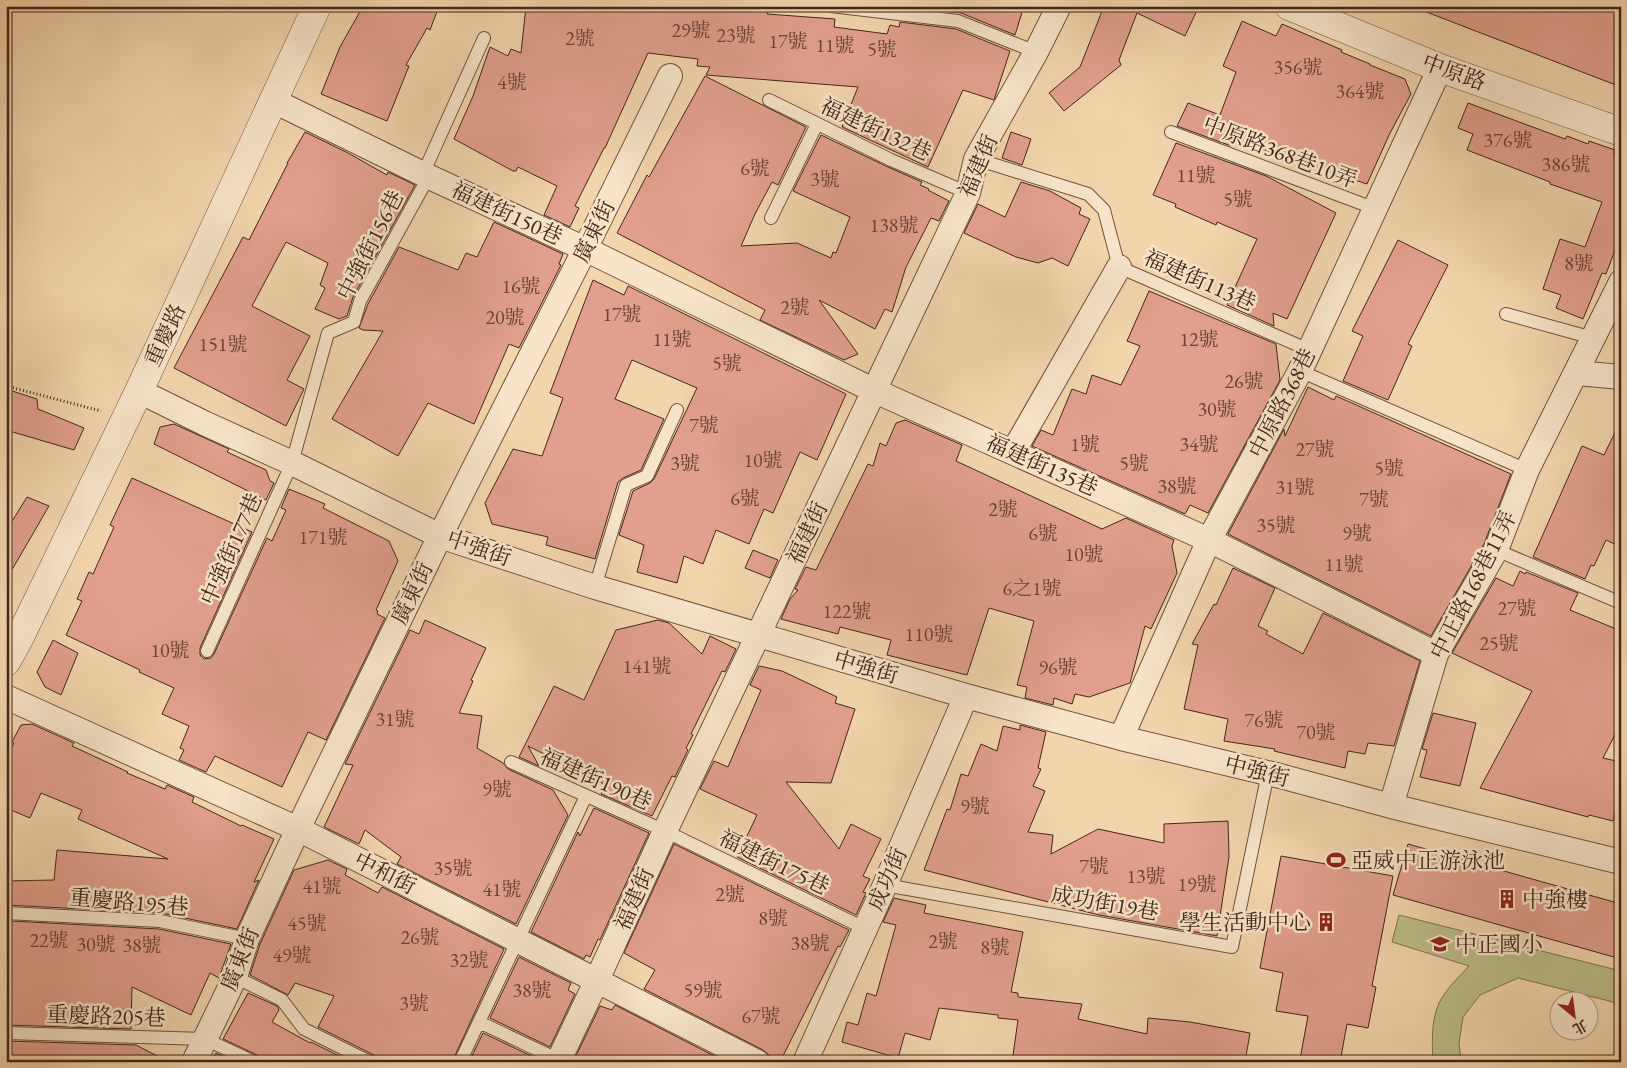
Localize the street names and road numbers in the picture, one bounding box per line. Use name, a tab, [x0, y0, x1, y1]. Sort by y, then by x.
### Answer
street label: 中原路	[1418, 47, 1490, 97]
street label: 福建街132巷	[816, 91, 936, 167]
street label: 中原路368巷10弄	[1199, 109, 1361, 195]
street label: 福建街	[952, 130, 1004, 202]
street label: 福建街150巷	[447, 175, 567, 251]
street label: 中強街156巷	[330, 185, 410, 305]
street label: 廣東街	[566, 195, 622, 267]
street label: 福建街113巷	[1139, 242, 1261, 318]
street label: 重慶路	[138, 299, 192, 371]
street label: 中原路368巷	[1242, 343, 1322, 463]
street label: 福建街135巷	[981, 427, 1103, 503]
street label: 中強街177巷	[193, 488, 269, 610]
street label: 福建街	[780, 497, 834, 569]
street label: 中正路168巷11弄	[1423, 506, 1523, 664]
street label: 中強街	[443, 524, 515, 572]
street label: 廣東街	[384, 557, 440, 629]
street label: 中強街	[830, 644, 902, 690]
street label: 福建街190巷	[535, 741, 657, 817]
street label: 中強街	[1221, 749, 1293, 793]
street label: 福建街175巷	[714, 823, 834, 901]
street label: 成功街	[860, 843, 914, 915]
street label: 中和街	[349, 845, 421, 901]
street label: 福建街	[607, 863, 661, 935]
street label: 成功街19巷	[1049, 879, 1161, 927]
street label: 重慶路195巷	[68, 882, 190, 922]
street label: 廣東街	[214, 923, 266, 995]
street label: 重慶路205巷	[46, 999, 166, 1033]

